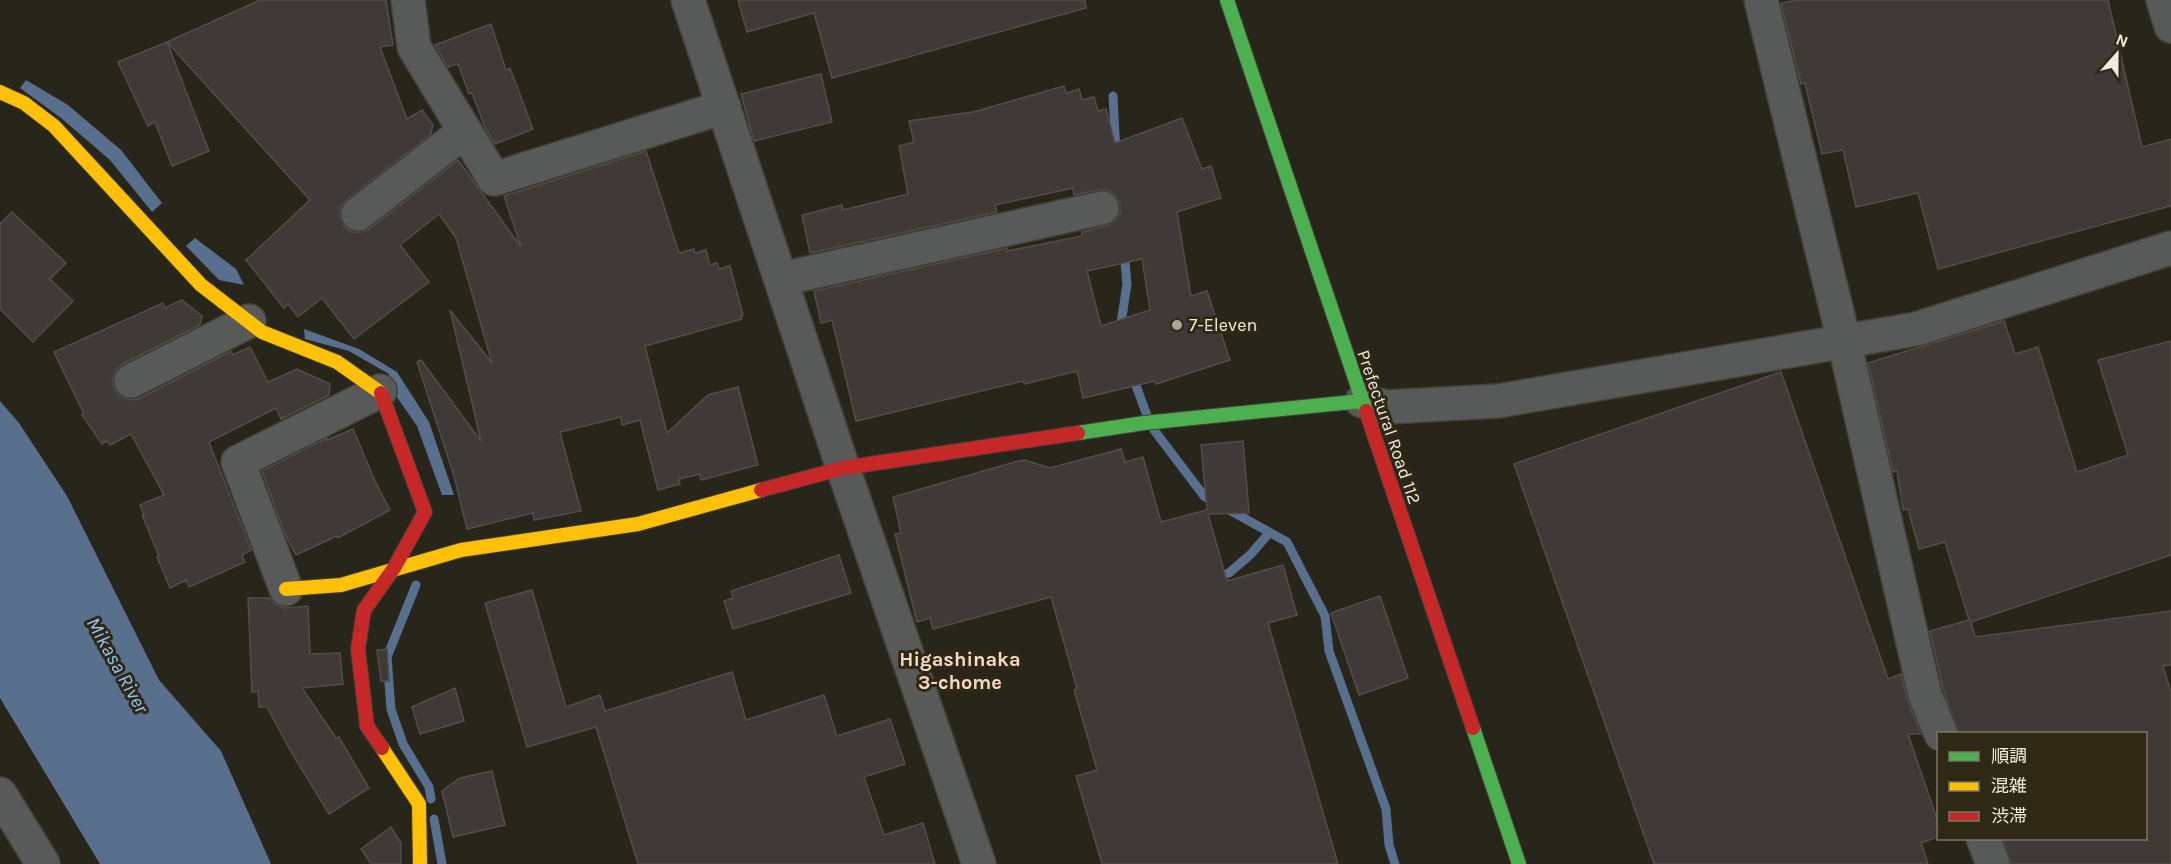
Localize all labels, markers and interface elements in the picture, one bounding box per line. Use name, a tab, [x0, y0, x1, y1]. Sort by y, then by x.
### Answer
north arrow	[2087, 24, 2147, 84]
text: N	[2113, 30, 2131, 51]
place label: 7-Eleven	[1189, 314, 1257, 336]
marker: 7-Eleven	[1170, 318, 1184, 332]
street label: Prefectural Road 112	[1352, 347, 1426, 507]
water label: Mikasa River	[82, 613, 154, 718]
district label: Higashinaka 3-chome	[899, 648, 1021, 694]
legend	[1937, 732, 2147, 840]
text: 順調	[1991, 745, 2027, 767]
text: 混雑	[1991, 775, 2027, 797]
text: 渋滞	[1991, 805, 2027, 827]

